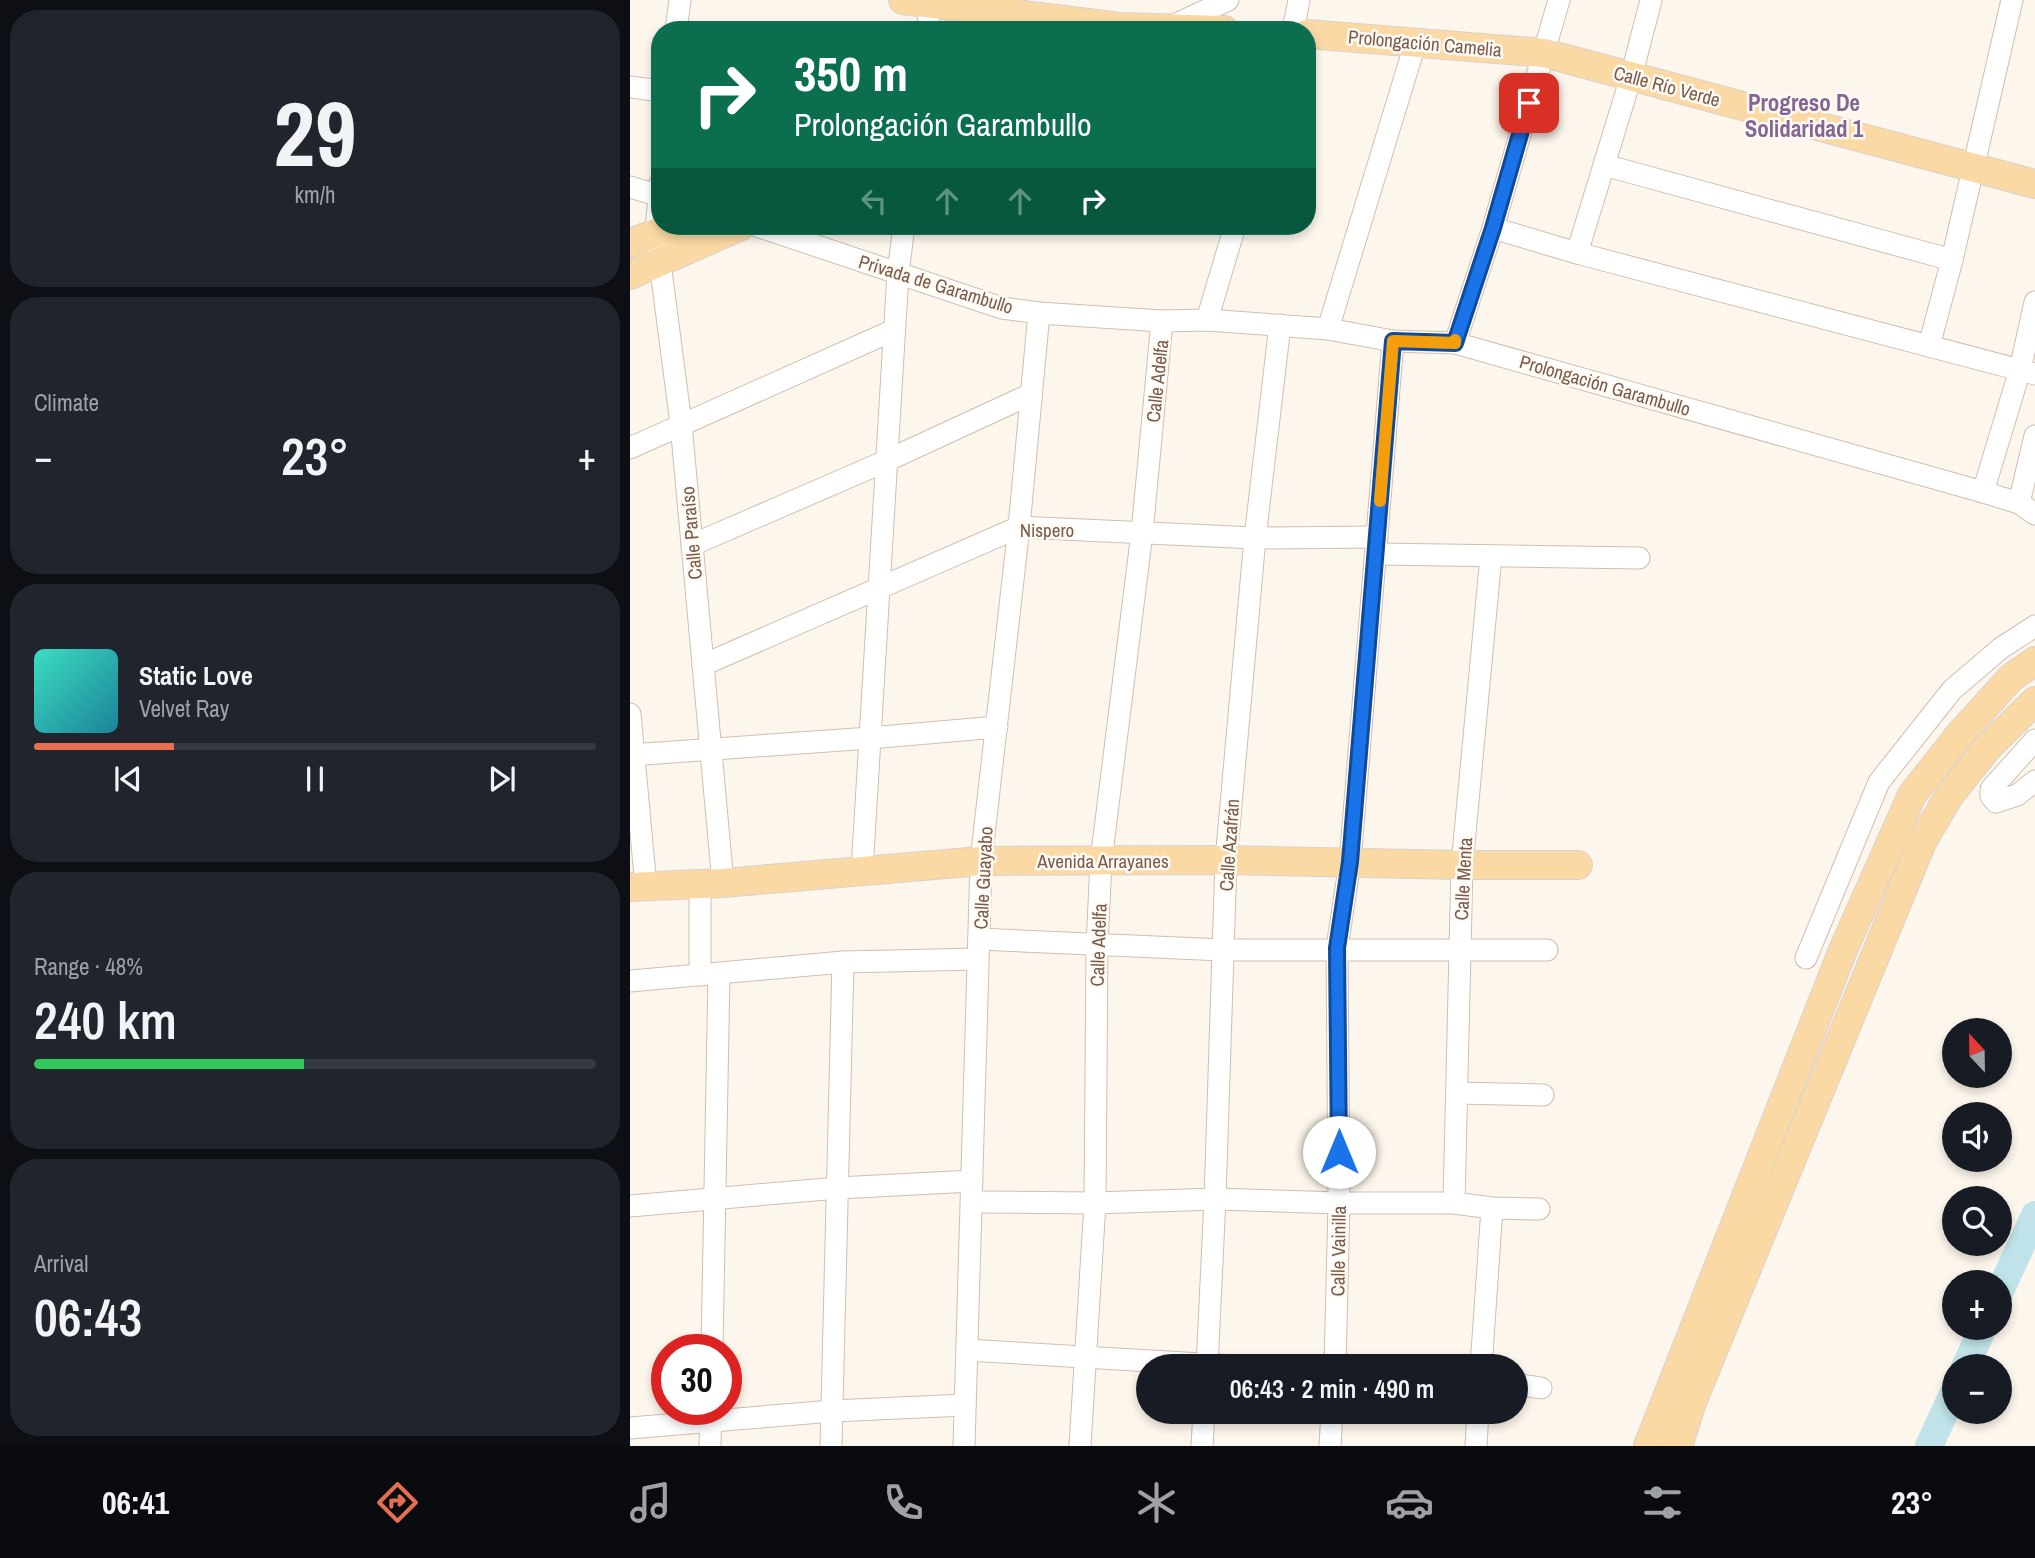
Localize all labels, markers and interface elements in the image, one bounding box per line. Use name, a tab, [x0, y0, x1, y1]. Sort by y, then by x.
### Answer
street label: Prolongación Camelia	[1347, 23, 1503, 63]
text: 350 m	[794, 40, 908, 106]
icon: right	[679, 49, 770, 140]
street label: Calle Río Verde	[1611, 59, 1723, 113]
text: 29	[274, 72, 357, 194]
pin	[1499, 73, 1559, 133]
icon: arrive	[1510, 84, 1548, 122]
district label: Progreso De Solidaridad 1	[1745, 87, 1864, 144]
text: Prolongación Garambullo	[794, 103, 1092, 146]
text: km/h	[295, 179, 335, 210]
icon: left	[855, 182, 893, 220]
icon: ahead	[928, 182, 966, 220]
icon: ahead	[1001, 182, 1039, 220]
icon: right	[1074, 182, 1112, 220]
street label: Privada de Garambullo	[856, 248, 1016, 320]
street label: Calle Adelfa	[1140, 338, 1174, 424]
street label: Prolongación Garambullo	[1517, 348, 1693, 422]
text: Climate	[34, 387, 99, 418]
text: 23°	[281, 421, 349, 491]
text: −	[34, 431, 52, 482]
text: +	[578, 431, 596, 482]
street label: Calle Paraíso	[674, 485, 708, 581]
street label: Nispero	[1020, 517, 1074, 543]
text: Static Love	[139, 658, 253, 693]
text: Velvet Ray	[139, 693, 229, 724]
icon: previous	[109, 760, 147, 798]
icon: pause	[296, 760, 334, 798]
icon: next	[483, 760, 521, 798]
street label: Calle Azafrán	[1213, 798, 1245, 892]
street label: Calle Guayabo	[967, 826, 999, 930]
street label: Calle Menta	[1448, 836, 1478, 921]
street label: Avenida Arrayanes	[1036, 848, 1169, 874]
street label: Calle Adelfa	[1084, 903, 1112, 987]
text: Range · 48%	[34, 951, 143, 982]
text: 240 km	[34, 985, 177, 1055]
north arrow	[1942, 1018, 2012, 1088]
map controls	[1942, 1018, 2012, 1424]
button: sound	[1942, 1102, 2012, 1172]
position arrow	[1302, 1115, 1376, 1189]
button: search	[1942, 1186, 2012, 1256]
street label: Calle Vainilla	[1324, 1205, 1352, 1297]
text: Arrival	[34, 1248, 89, 1279]
button: +	[1942, 1270, 2012, 1340]
text: 06:43	[34, 1282, 142, 1352]
speed limit sign: 30	[651, 1334, 742, 1425]
button: −	[1942, 1354, 2012, 1424]
text: 06:43 · 2 min · 490 m	[1230, 1371, 1434, 1406]
icon: directions	[373, 1478, 422, 1527]
icon: music	[626, 1478, 675, 1527]
icon: phone	[879, 1478, 928, 1527]
icon: climate	[1132, 1478, 1181, 1527]
icon: car	[1385, 1478, 1434, 1527]
icon: filters	[1638, 1478, 1687, 1527]
text: 06:41	[102, 1481, 169, 1524]
text: 23°	[1891, 1481, 1933, 1524]

